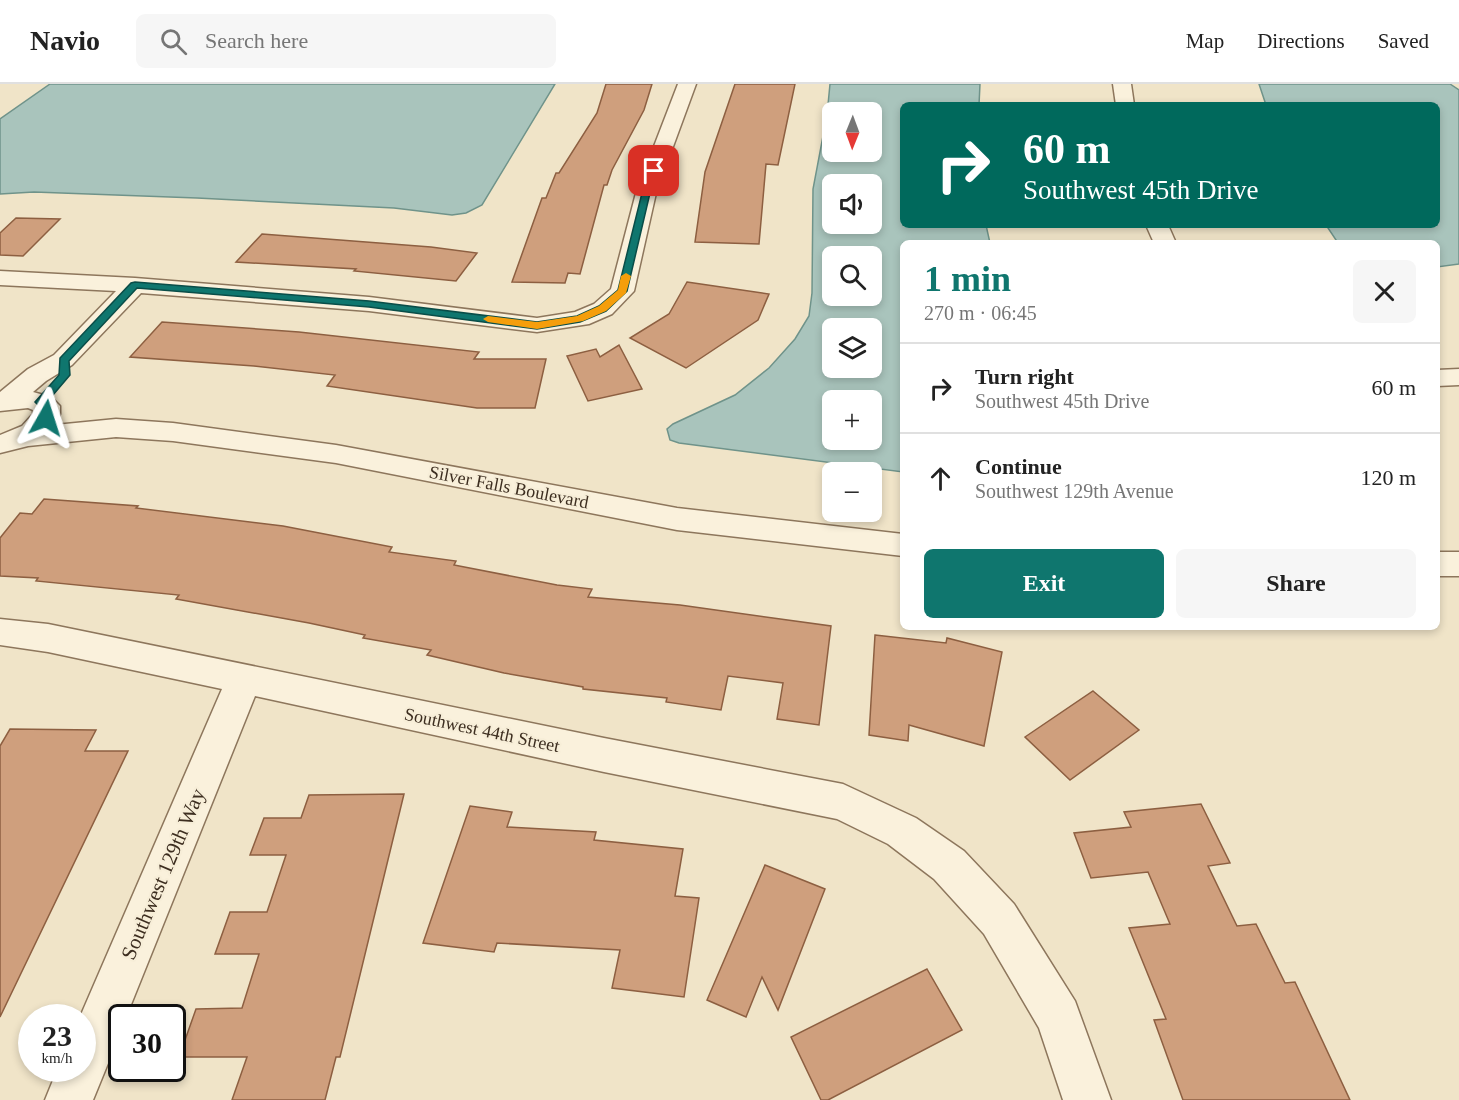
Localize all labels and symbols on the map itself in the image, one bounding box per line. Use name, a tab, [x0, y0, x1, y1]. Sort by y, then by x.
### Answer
north arrow	[822, 102, 882, 162]
pin	[628, 145, 679, 196]
position arrow	[14, 386, 78, 450]
street label: Silver Falls Boulevard	[428, 462, 590, 512]
street label: Southwest 44th Street	[403, 704, 561, 756]
street label: Southwest 129th Way	[116, 784, 210, 963]
speed limit sign: 30	[108, 1004, 186, 1082]

